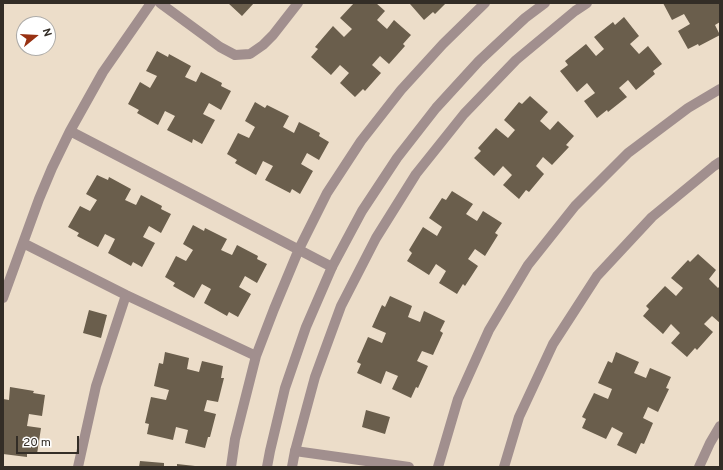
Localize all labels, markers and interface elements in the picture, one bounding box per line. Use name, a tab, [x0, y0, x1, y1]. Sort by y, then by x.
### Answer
north arrow	[16, 16, 56, 56]
text: N	[39, 27, 54, 39]
scale bar	[18, 428, 81, 454]
text: 20 m	[23, 435, 51, 451]

